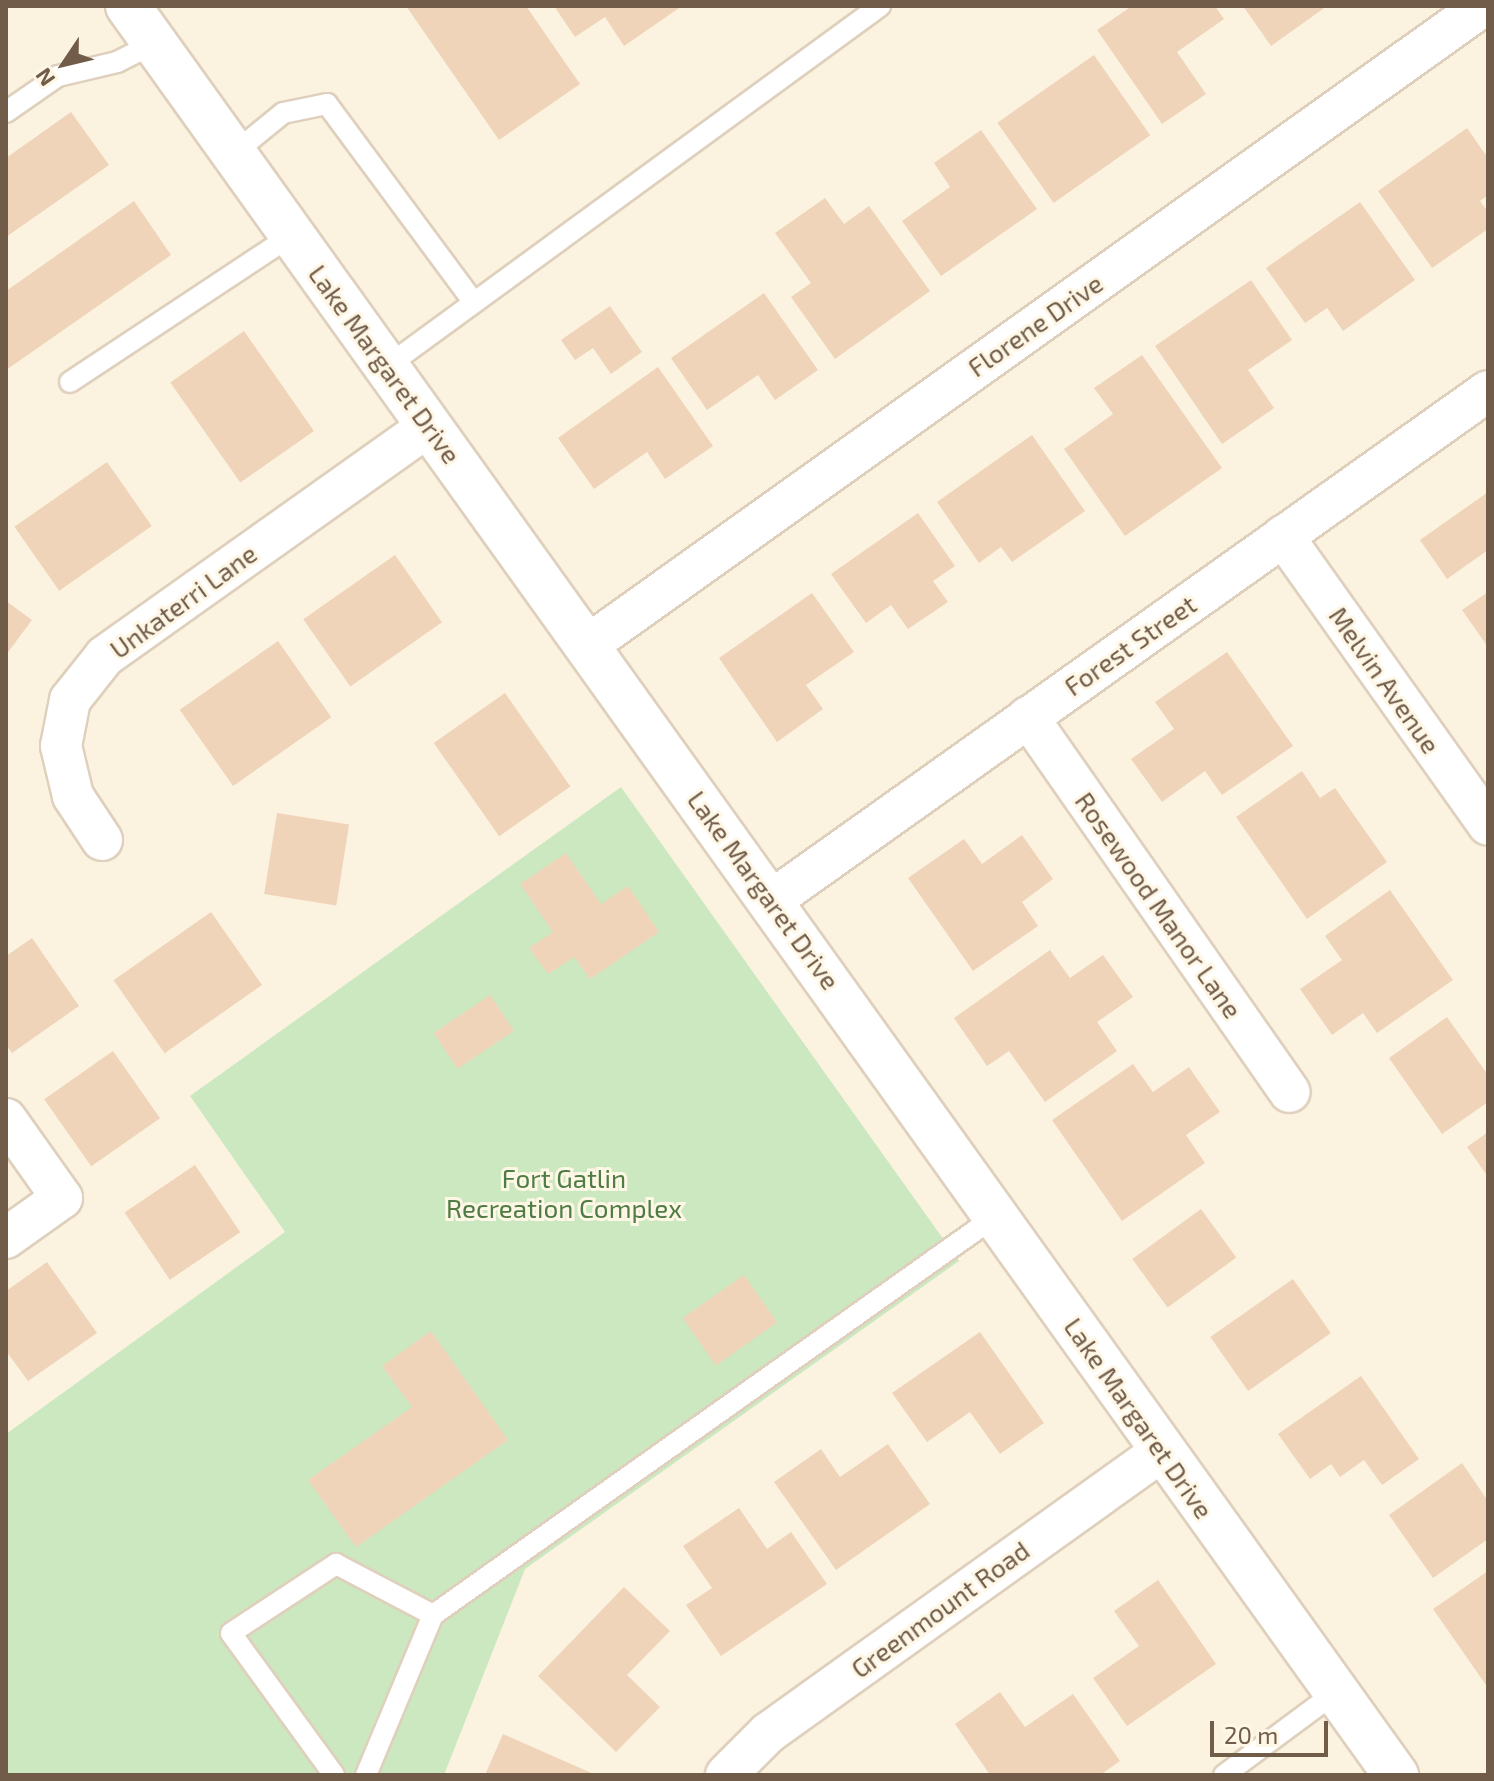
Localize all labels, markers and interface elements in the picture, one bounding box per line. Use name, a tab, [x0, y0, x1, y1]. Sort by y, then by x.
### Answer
north arrow	[24, 24, 104, 104]
text: N	[29, 64, 60, 92]
street label: Lake Margaret Drive	[303, 259, 467, 469]
street label: Florene Drive	[962, 267, 1108, 383]
street label: Unkaterri Lane	[104, 537, 262, 665]
street label: Forest Street	[1058, 588, 1202, 702]
street label: Melvin Avenue	[1323, 601, 1447, 759]
street label: Lake Margaret Drive	[682, 785, 846, 995]
street label: Rosewood Manor Lane	[1069, 786, 1249, 1024]
park label: Fort Gatlin Recreation Complex	[446, 1162, 682, 1224]
street label: Lake Margaret Drive	[1058, 1312, 1220, 1524]
street label: Greenmount Road	[845, 1534, 1035, 1684]
scale bar	[1214, 1705, 1332, 1755]
text: 20 m	[1224, 1720, 1278, 1749]

